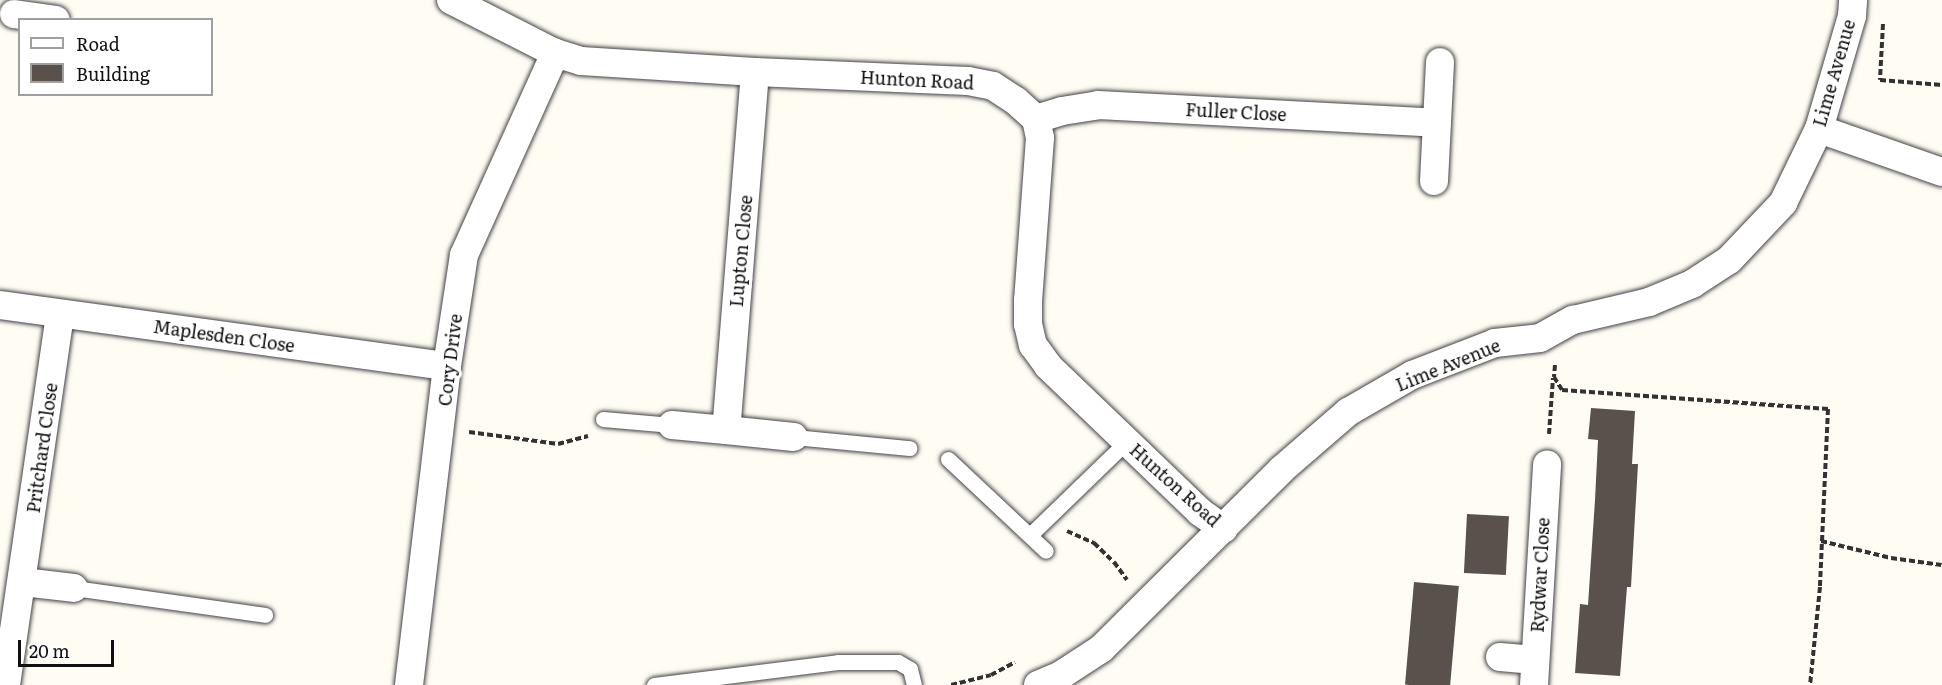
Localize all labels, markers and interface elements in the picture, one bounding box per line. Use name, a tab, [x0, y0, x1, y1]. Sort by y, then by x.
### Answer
street label: Lime Avenue	[1808, 17, 1860, 129]
legend	[18, 18, 213, 96]
text: Road	[76, 30, 120, 57]
text: Building	[76, 60, 150, 87]
street label: Hunton Road	[859, 66, 975, 94]
street label: Fuller Close	[1185, 99, 1287, 125]
street label: Lupton Close	[725, 194, 757, 308]
street label: Cory Drive	[434, 313, 466, 407]
street label: Maplesden Close	[152, 315, 296, 357]
street label: Lime Avenue	[1393, 334, 1503, 396]
street label: Pritchard Close	[22, 382, 62, 514]
street label: Hunton Road	[1125, 439, 1225, 531]
street label: Rydwar Close	[1526, 517, 1554, 633]
scale bar	[21, 628, 117, 666]
text: 20 m	[29, 637, 70, 664]

